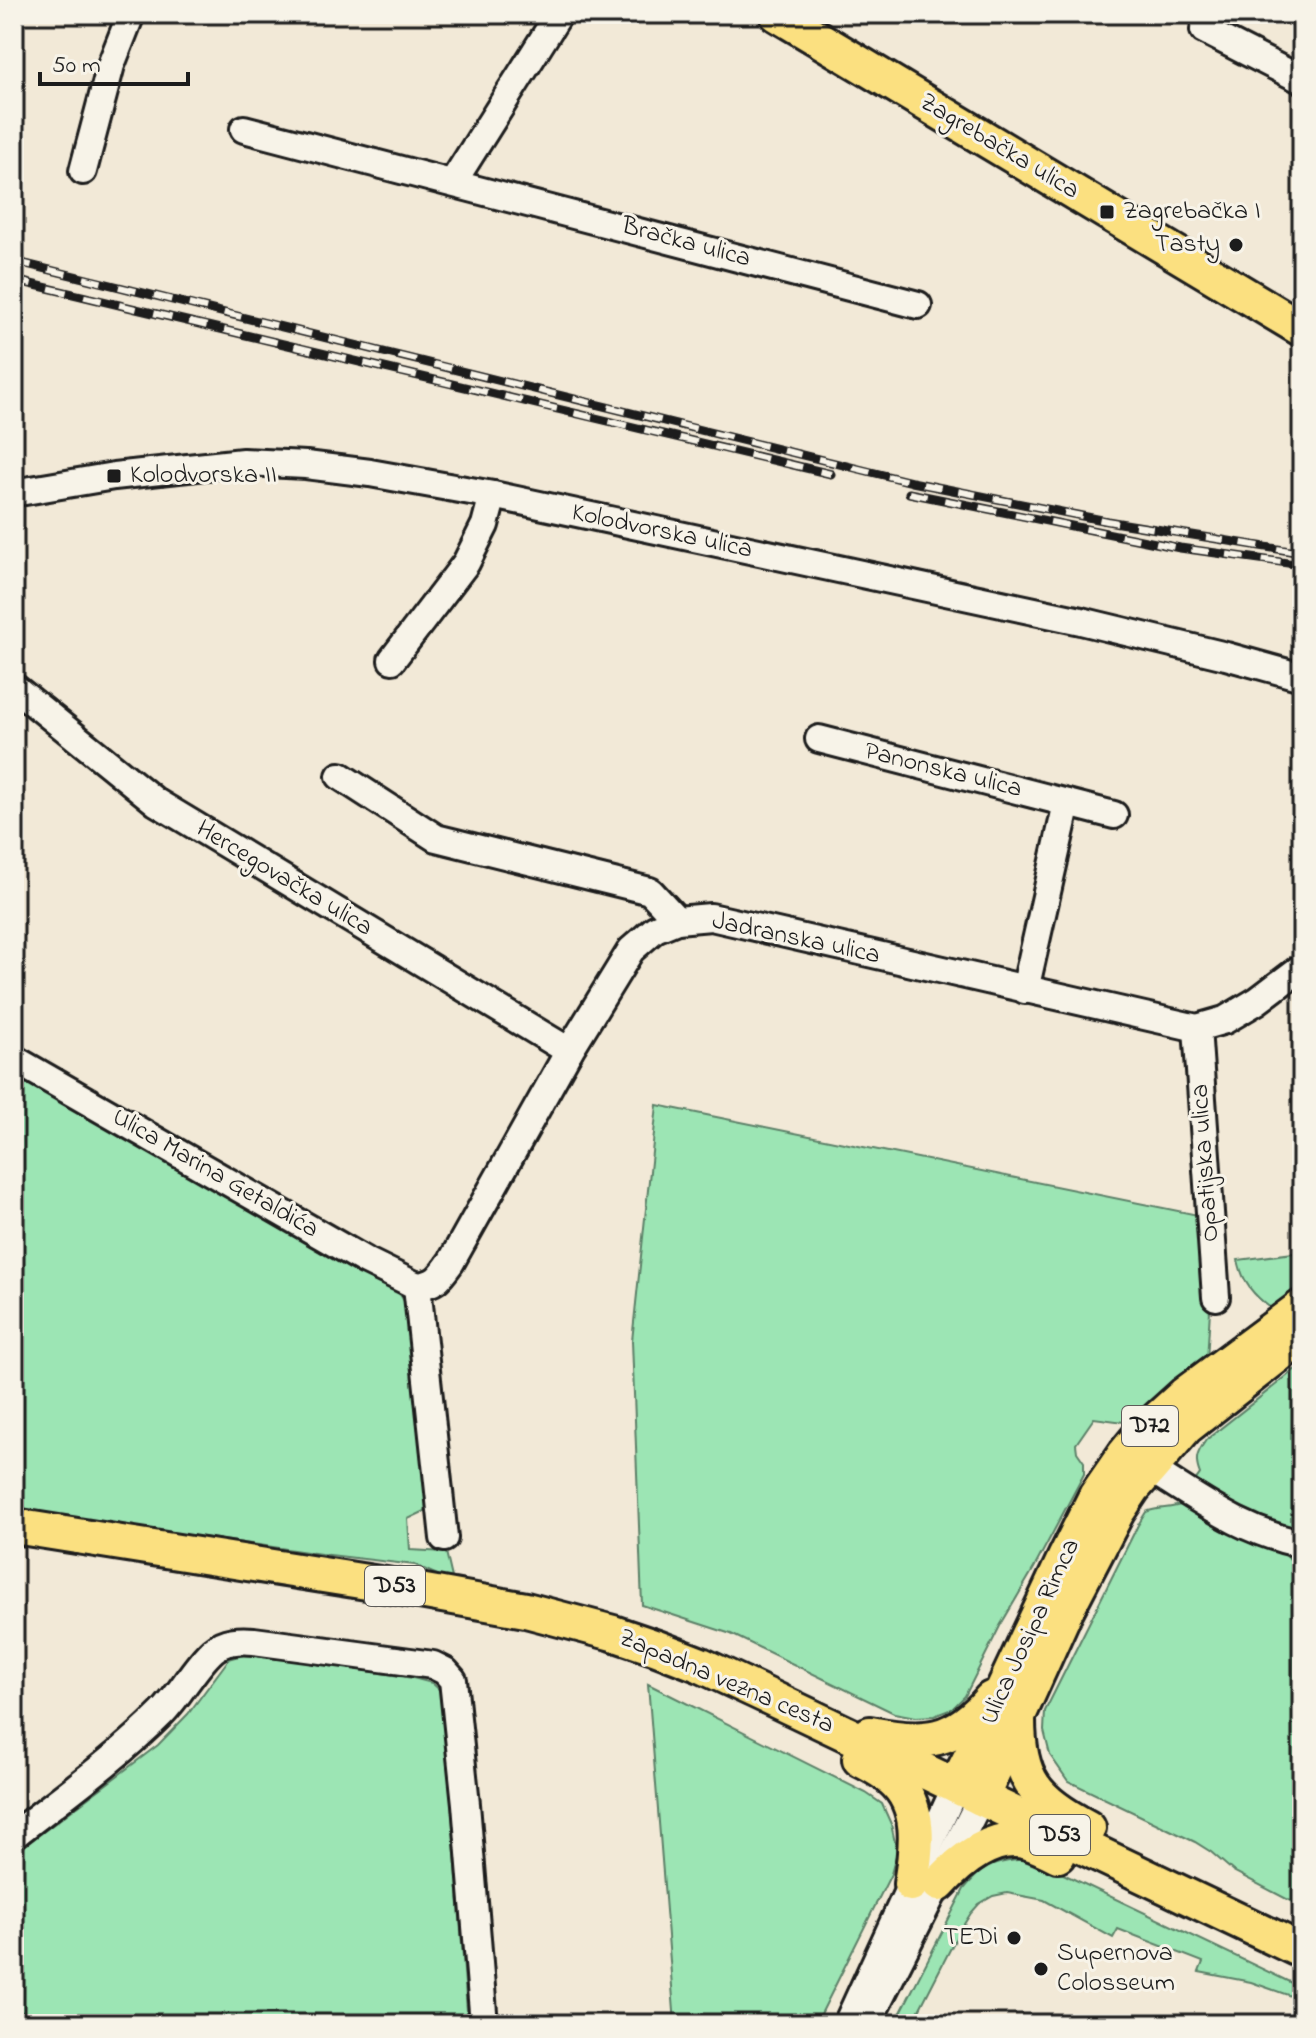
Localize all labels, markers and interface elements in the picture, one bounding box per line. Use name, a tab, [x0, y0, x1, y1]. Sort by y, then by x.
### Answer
scale bar	[40, 36, 188, 86]
text: 50 m	[52, 49, 101, 84]
street label: Zagrebačka ulica	[912, 84, 1086, 210]
place label: Zagrebačka I	[1123, 193, 1261, 231]
marker: Zagrebačka I	[1098, 203, 1116, 221]
street label: Bračka ulica	[616, 207, 755, 278]
place label: Tasty	[1155, 226, 1220, 264]
marker: Tasty	[1227, 236, 1245, 254]
place label: Kolodvorska II	[130, 457, 277, 495]
marker: Kolodvorska II	[105, 467, 123, 485]
street label: Kolodvorska ulica	[568, 494, 756, 570]
street label: Panonska ulica	[860, 733, 1026, 809]
street label: Hercegovačka ulica	[188, 811, 380, 947]
street label: Jadranska ulica	[708, 903, 884, 975]
street label: Opatijska ulica	[1182, 1083, 1230, 1243]
street label: Ulica Marina Getaldića	[104, 1099, 326, 1249]
road number: D72	[1122, 1406, 1178, 1446]
street label: Ulica Josipa Rimca	[971, 1533, 1091, 1731]
road number: D53	[365, 1566, 425, 1606]
street label: Zapadna vezna cesta	[612, 1619, 840, 1745]
road number: D53	[1030, 1815, 1090, 1855]
place label: TEDi	[944, 1919, 998, 1957]
marker: TEDi	[1005, 1929, 1023, 1947]
place label: Supernova Colosseum	[1057, 1935, 1175, 2003]
marker: Supernova Colosseum	[1032, 1960, 1050, 1978]

